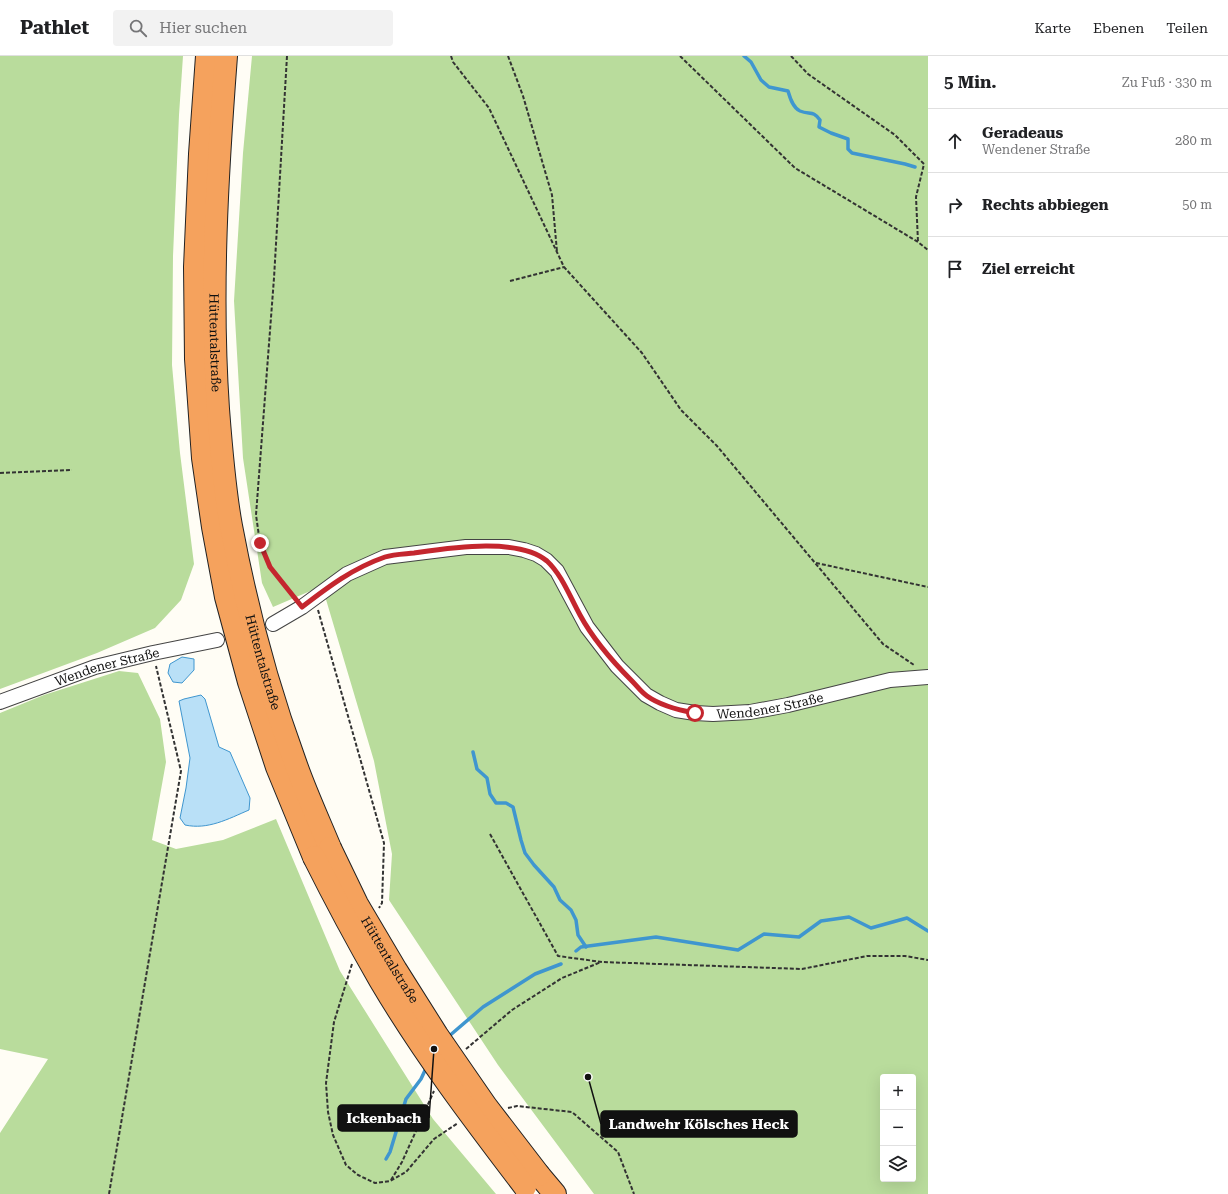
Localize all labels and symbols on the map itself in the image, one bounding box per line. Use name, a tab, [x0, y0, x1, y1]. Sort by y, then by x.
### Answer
street label: Hüttentalstraße	[207, 293, 224, 392]
route end	[251, 534, 269, 552]
street label: Hüttentalstraße	[243, 613, 284, 712]
street label: Wendener Straße	[53, 644, 161, 689]
street label: Wendener Straße	[716, 689, 825, 721]
route start	[686, 704, 704, 722]
street label: Hüttentalstraße	[358, 914, 422, 1006]
callout: Ickenbach	[338, 1105, 429, 1131]
text: Ickenbach	[347, 1110, 422, 1126]
callout: Landwehr Kölsches Heck	[601, 1111, 797, 1137]
text: Landwehr Kölsches Heck	[609, 1116, 790, 1132]

